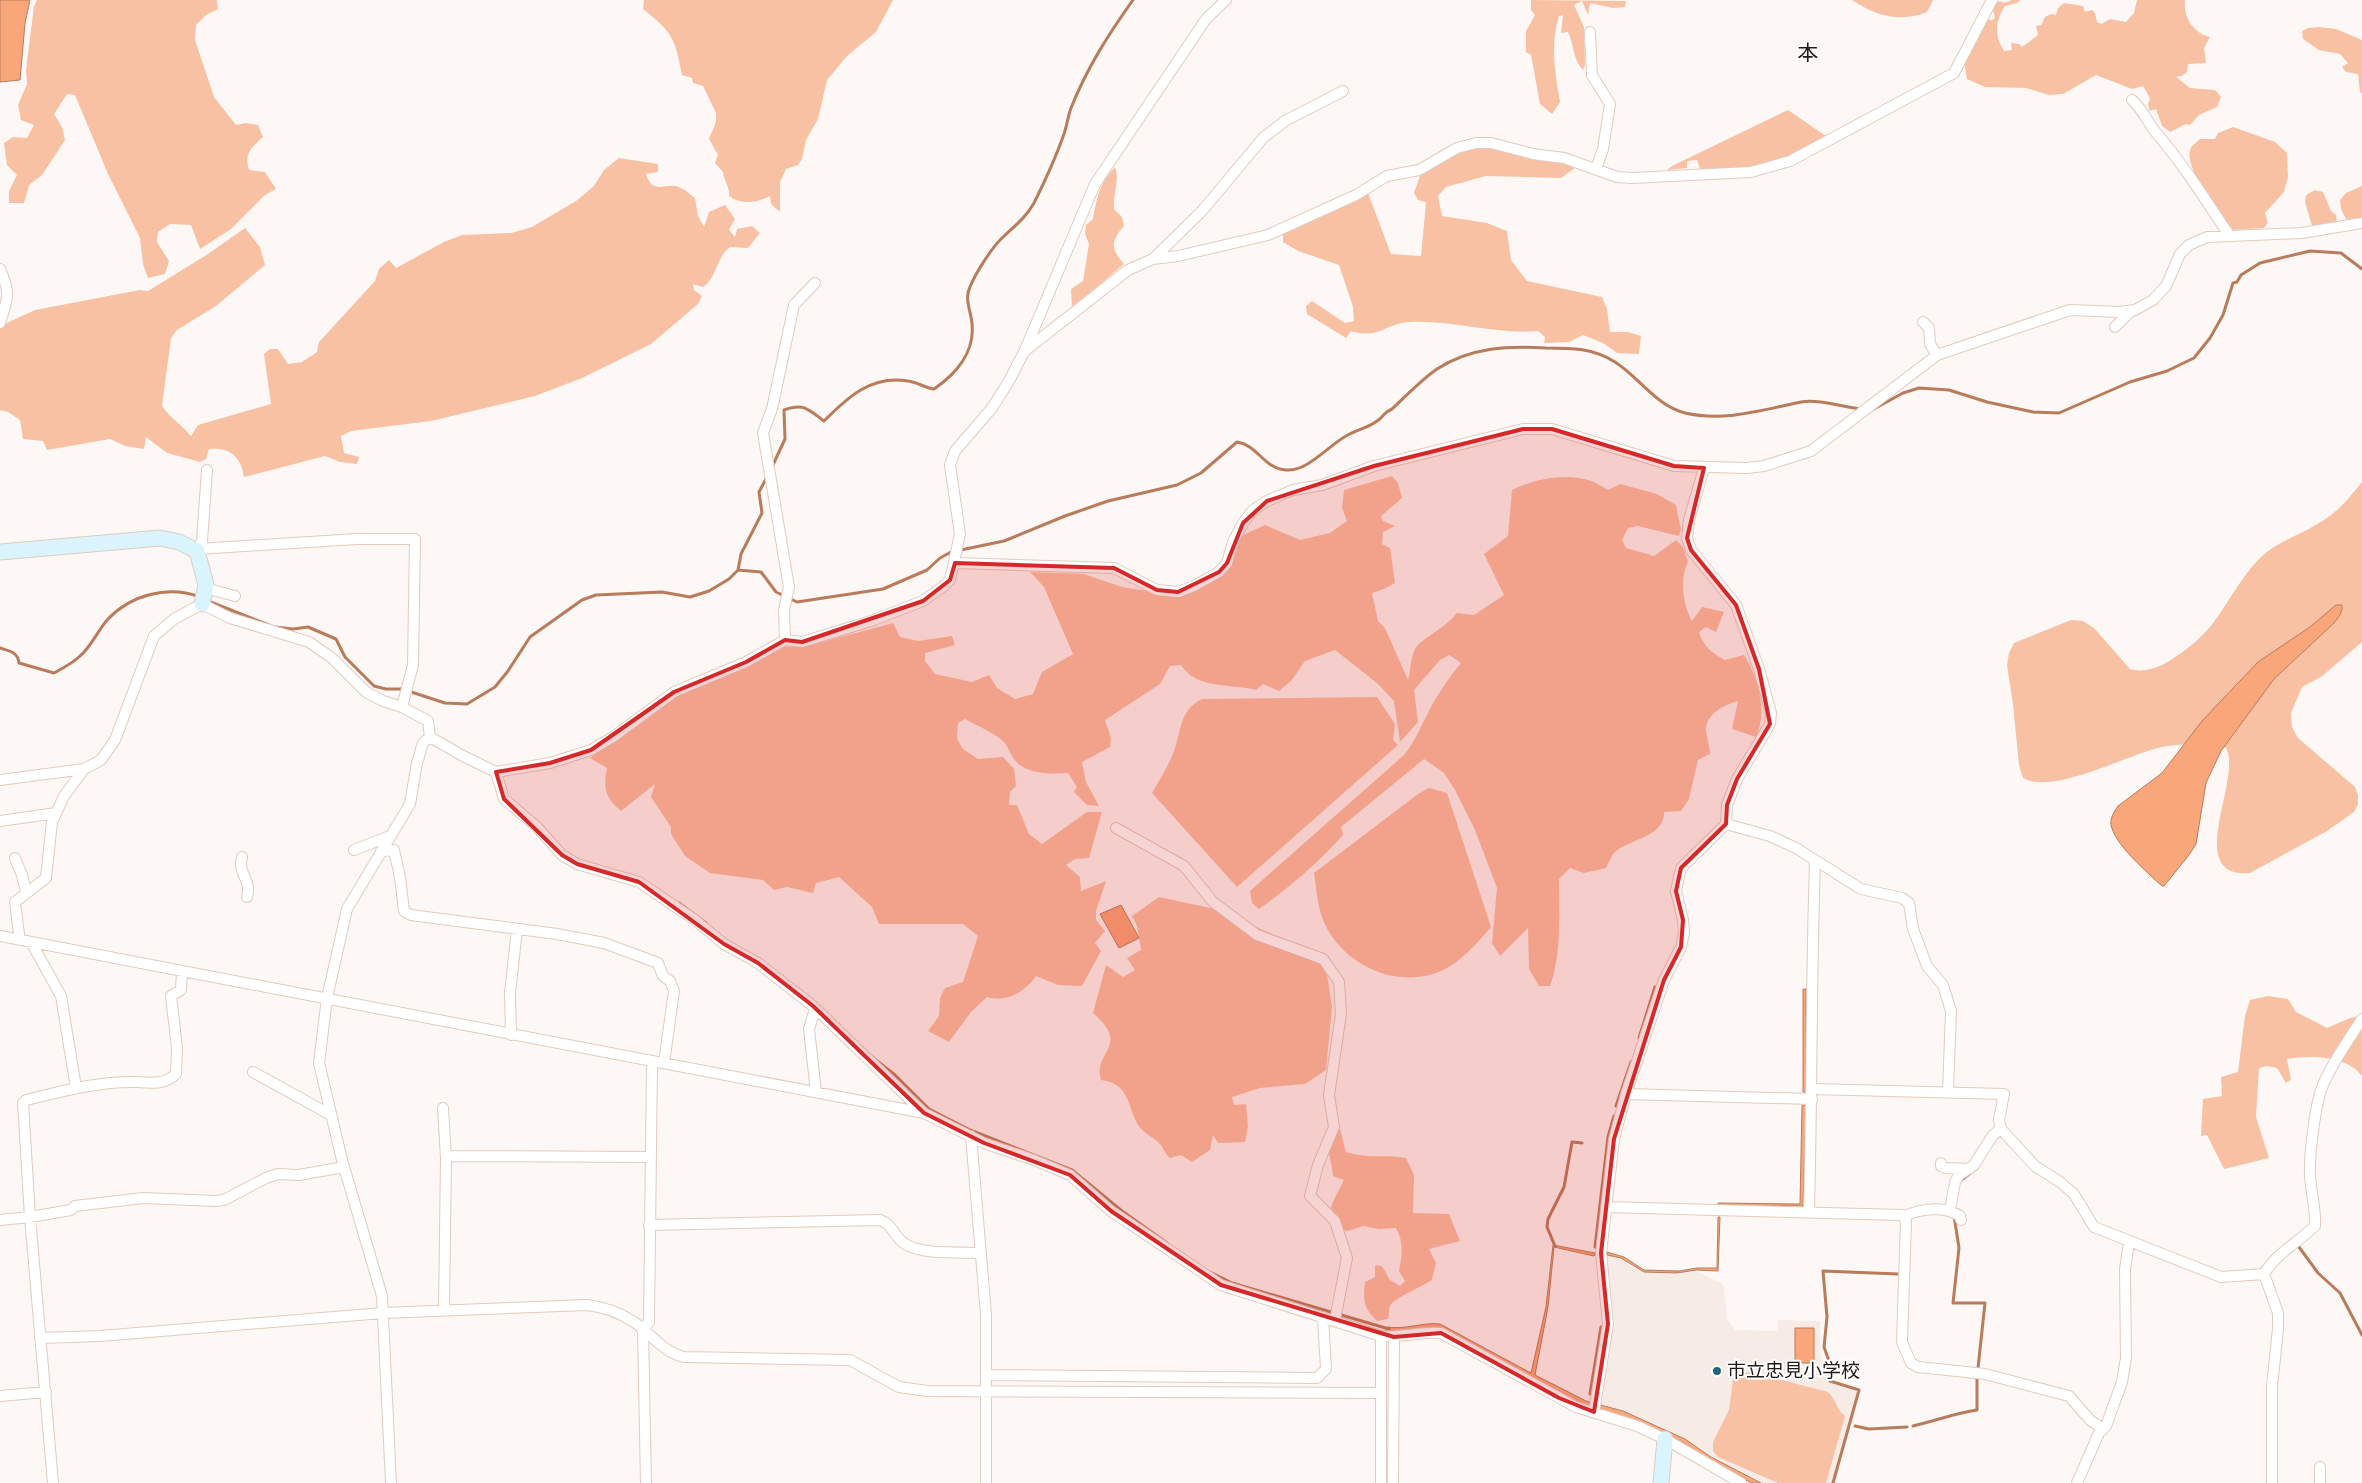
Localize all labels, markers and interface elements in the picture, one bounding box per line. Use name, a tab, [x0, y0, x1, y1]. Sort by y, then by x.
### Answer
district label: 本	[1798, 42, 1819, 64]
place label: 市立忠見小学校	[1727, 1360, 1860, 1381]
marker: 市立忠見小学校	[1711, 1365, 1723, 1377]

